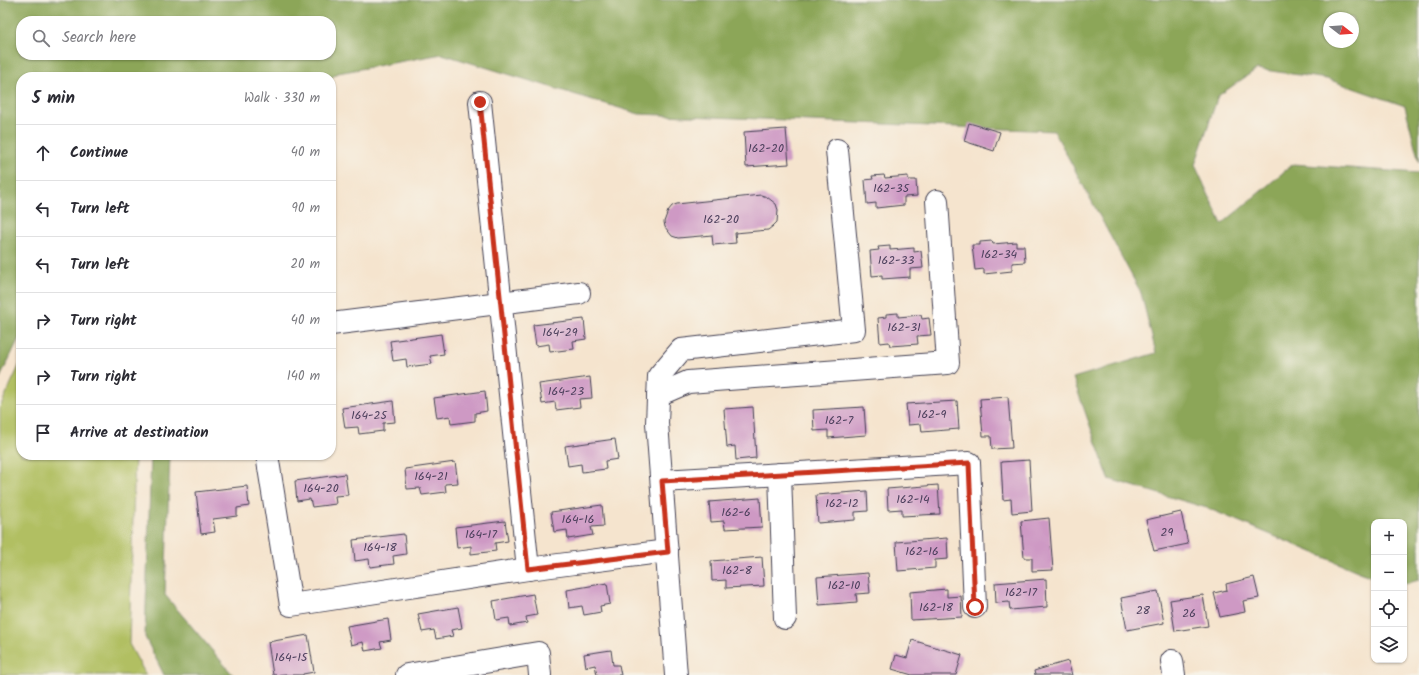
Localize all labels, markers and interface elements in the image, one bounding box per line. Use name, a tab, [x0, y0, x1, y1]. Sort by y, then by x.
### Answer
north arrow	[1323, 12, 1359, 48]
search box	[16, 16, 336, 60]
text: Search here	[62, 26, 136, 50]
icon: search	[30, 27, 52, 49]
text: 5 min	[32, 85, 75, 112]
text: Walk · 330 m	[244, 88, 320, 109]
route end	[471, 93, 489, 111]
house number: 162-20	[748, 139, 784, 158]
text: Continue	[70, 141, 128, 165]
icon: ahead	[32, 142, 54, 164]
text: 40 m	[291, 142, 320, 163]
house number: 162-35	[873, 179, 911, 198]
text: Turn left	[70, 197, 130, 221]
icon: left	[32, 198, 54, 220]
text: 90 m	[292, 198, 320, 219]
house number: 162-20	[703, 210, 739, 229]
house number: 162-34	[981, 245, 1018, 264]
house number: 162-33	[878, 251, 914, 270]
text: Turn left	[70, 253, 130, 277]
icon: left	[32, 254, 54, 276]
text: 20 m	[290, 254, 320, 275]
text: Turn right	[70, 309, 137, 333]
icon: right	[32, 310, 54, 332]
text: 40 m	[291, 310, 320, 331]
house number: 162-31	[887, 318, 921, 337]
house number: 164-29	[542, 323, 578, 342]
text: Turn right	[70, 365, 137, 389]
icon: right	[32, 366, 54, 388]
text: 140 m	[287, 366, 320, 387]
house number: 164-23	[548, 382, 584, 401]
house number: 162-9	[918, 405, 947, 424]
house number: 164-25	[351, 406, 389, 425]
house number: 162-7	[825, 411, 854, 430]
text: Arrive at destination	[70, 421, 209, 445]
icon: arrive	[32, 422, 54, 444]
house number: 164-21	[414, 467, 448, 486]
house number: 164-20	[303, 479, 339, 498]
house number: 162-14	[896, 490, 930, 509]
house number: 162-12	[825, 494, 859, 513]
house number: 162-6	[721, 503, 751, 522]
house number: 164-16	[561, 510, 595, 529]
map controls	[1371, 519, 1407, 663]
button: +	[1371, 519, 1407, 555]
house number: 29	[1161, 523, 1174, 542]
house number: 164-17	[465, 525, 497, 544]
house number: 164-18	[363, 538, 398, 557]
house number: 162-16	[905, 542, 939, 561]
button: −	[1371, 555, 1407, 591]
house number: 162-8	[722, 561, 753, 580]
house number: 162-10	[828, 576, 860, 595]
house number: 162-17	[1005, 583, 1038, 602]
button: locate	[1371, 591, 1407, 627]
house number: 162-18	[919, 598, 954, 617]
route start	[966, 598, 984, 616]
house number: 28	[1136, 601, 1151, 620]
house number: 26	[1182, 604, 1196, 623]
button: layers	[1371, 627, 1407, 663]
house number: 164-15	[275, 648, 309, 667]

